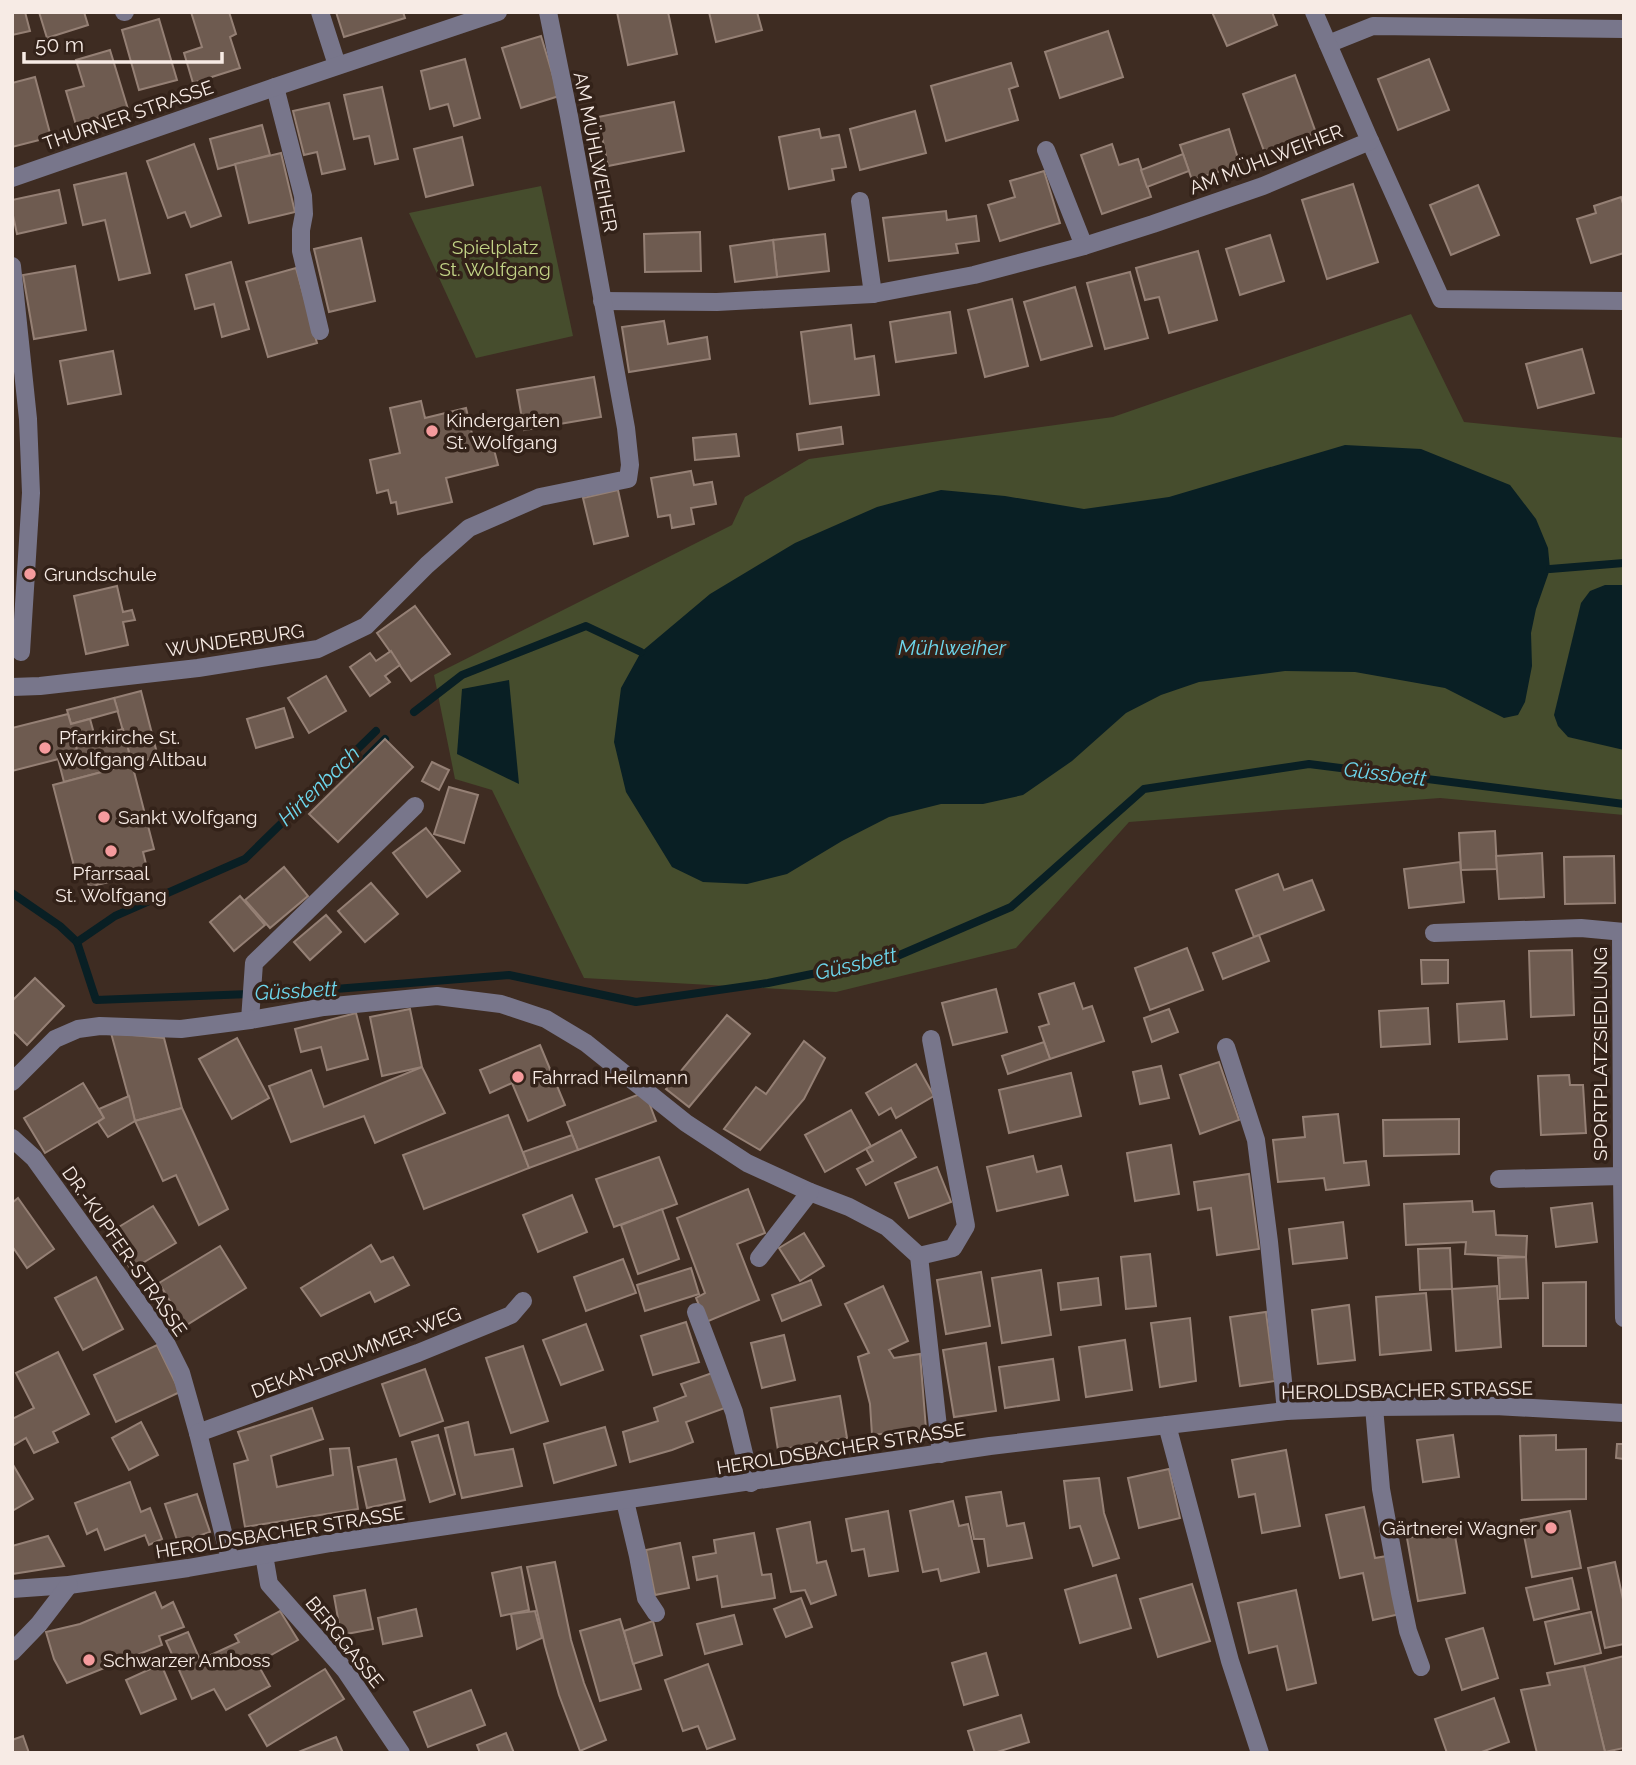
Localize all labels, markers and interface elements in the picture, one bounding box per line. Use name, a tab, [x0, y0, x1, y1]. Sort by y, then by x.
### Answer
scale bar	[24, 21, 222, 65]
text: 50 m	[35, 32, 84, 57]
street label: AM MÜHLWEIHER	[570, 70, 622, 234]
street label: THURNER STRASSE	[40, 76, 216, 154]
street label: AM MÜHLWEIHER	[1186, 120, 1346, 198]
park label: Spielplatz St. Wolfgang	[439, 236, 551, 280]
place label: Kindergarten St. Wolfgang	[446, 409, 560, 453]
marker: Kindergarten St. Wolfgang	[424, 423, 440, 439]
place label: Grundschule	[44, 563, 157, 585]
marker: Grundschule	[22, 566, 38, 582]
street label: WUNDERBURG	[164, 619, 306, 661]
water label: Mühlweiher	[898, 635, 1007, 660]
place label: Pfarrkirche St. Wolfgang Altbau	[59, 726, 207, 770]
marker: Pfarrkirche St. Wolfgang Altbau	[37, 740, 53, 756]
water label: Hirtenbach	[273, 741, 365, 831]
water label: Güssbett	[1342, 756, 1428, 791]
place label: Sankt Wolfgang	[118, 806, 258, 828]
marker: Sankt Wolfgang	[96, 809, 112, 825]
marker: Pfarrsaal St. Wolfgang	[103, 843, 119, 859]
place label: Pfarrsaal St. Wolfgang	[55, 862, 167, 906]
water label: Güssbett	[813, 942, 899, 985]
street label: SPORTPLATZSIEDLUNG	[1589, 947, 1611, 1161]
water label: Güssbett	[254, 976, 338, 1005]
place label: Fahrrad Heilmann	[532, 1066, 688, 1088]
marker: Fahrrad Heilmann	[510, 1069, 526, 1085]
street label: DR.-KUPFER-STRASSE	[58, 1162, 192, 1340]
street label: DEKAN-DRUMMER-WEG	[248, 1302, 464, 1402]
street label: HEROLDSBACHER STRASSE	[1281, 1377, 1533, 1403]
street label: HEROLDSBACHER STRASSE	[715, 1417, 967, 1479]
street label: HEROLDSBACHER STRASSE	[154, 1501, 406, 1563]
place label: Gärtnerei Wagner	[1382, 1517, 1537, 1539]
marker: Gärtnerei Wagner	[1543, 1520, 1559, 1536]
street label: BERGGASSE	[301, 1592, 389, 1692]
place label: Schwarzer Amboss	[103, 1649, 271, 1671]
marker: Schwarzer Amboss	[81, 1652, 97, 1668]

